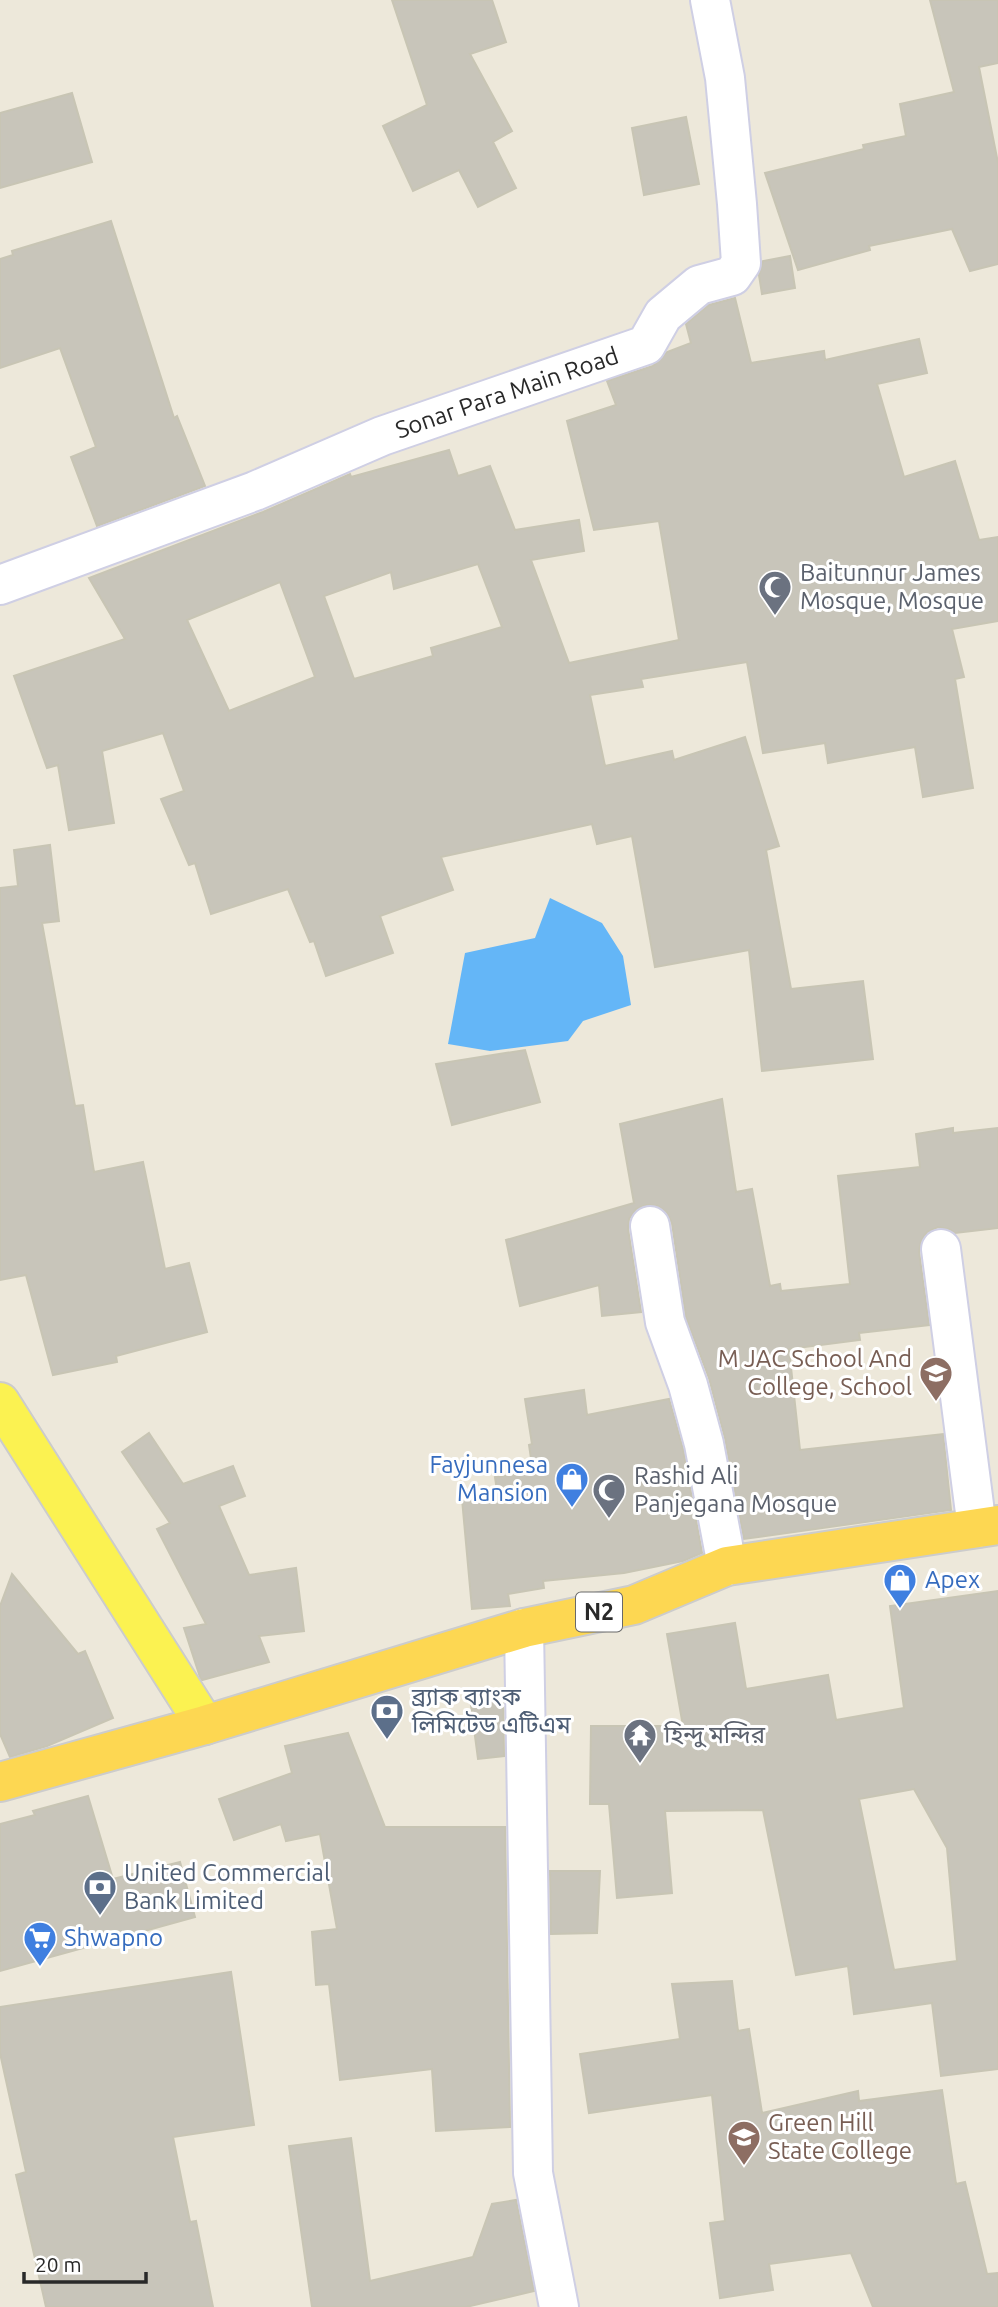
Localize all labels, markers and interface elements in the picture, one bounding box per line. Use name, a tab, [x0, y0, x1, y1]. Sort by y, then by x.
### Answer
street label: Sonar Para Main Road	[392, 342, 622, 443]
place label: Baitunnur James Mosque, Mosque	[800, 559, 984, 614]
mosque icon: Baitunnur James Mosque, Mosque	[756, 568, 794, 617]
place label: M JAC School And College, School	[718, 1345, 912, 1400]
school or university icon: M JAC School And College, School	[917, 1354, 955, 1403]
place label: Fayjunnesa Mansion	[429, 1451, 548, 1506]
shop icon: Fayjunnesa Mansion	[553, 1460, 591, 1509]
place label: Rashid Ali Panjegana Mosque	[634, 1462, 837, 1517]
mosque icon: Rashid Ali Panjegana Mosque	[590, 1471, 628, 1520]
shop icon: Apex	[881, 1561, 919, 1610]
place label: Apex	[925, 1566, 980, 1593]
road number: N2	[576, 1592, 622, 1632]
place label: ব্র্যাক ব্যাংক লিমিটেড এটিএম	[411, 1683, 571, 1738]
bank icon: ব্র্যাক ব্যাংক লিমিটেড এটিএম	[368, 1692, 406, 1741]
temple icon: হিন্দু মন্দির	[621, 1716, 659, 1765]
place label: হিন্দু মন্দির	[663, 1721, 766, 1748]
place label: United Commercial Bank Limited	[124, 1859, 330, 1914]
bank icon: United Commercial Bank Limited	[81, 1868, 119, 1917]
supermarket icon: Shwapno	[21, 1919, 59, 1968]
place label: Shwapno	[64, 1924, 163, 1951]
place label: Green Hill State College	[768, 2109, 912, 2164]
school or university icon: Green Hill State College	[725, 2118, 763, 2167]
scale bar	[24, 2240, 147, 2284]
text: 20 m	[35, 2252, 82, 2276]

